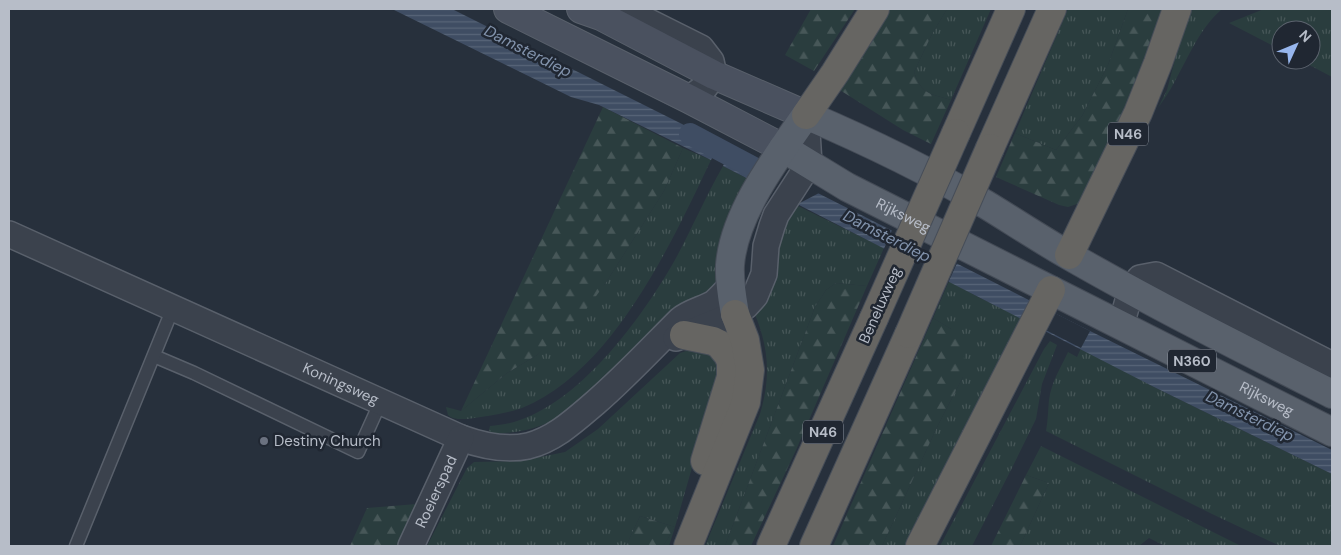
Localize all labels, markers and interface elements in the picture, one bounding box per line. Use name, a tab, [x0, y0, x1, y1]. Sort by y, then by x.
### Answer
water label: Damsterdiep	[481, 20, 575, 82]
north arrow	[1271, 20, 1321, 70]
text: N	[1295, 26, 1315, 46]
road number: N46	[1108, 122, 1148, 146]
street label: Rijksweg	[873, 193, 934, 238]
water label: Damsterdiep	[840, 205, 934, 267]
street label: Beneluxweg	[854, 263, 906, 347]
road number: N360	[1168, 350, 1216, 372]
street label: Koningsweg	[299, 358, 382, 410]
street label: Rijksweg	[1236, 377, 1297, 421]
water label: Damsterdiep	[1202, 386, 1298, 446]
road number: N46	[803, 421, 843, 444]
place label: Destiny Church	[274, 431, 381, 451]
marker: Destiny Church	[258, 435, 270, 447]
street label: Roeierspad	[411, 452, 462, 531]

